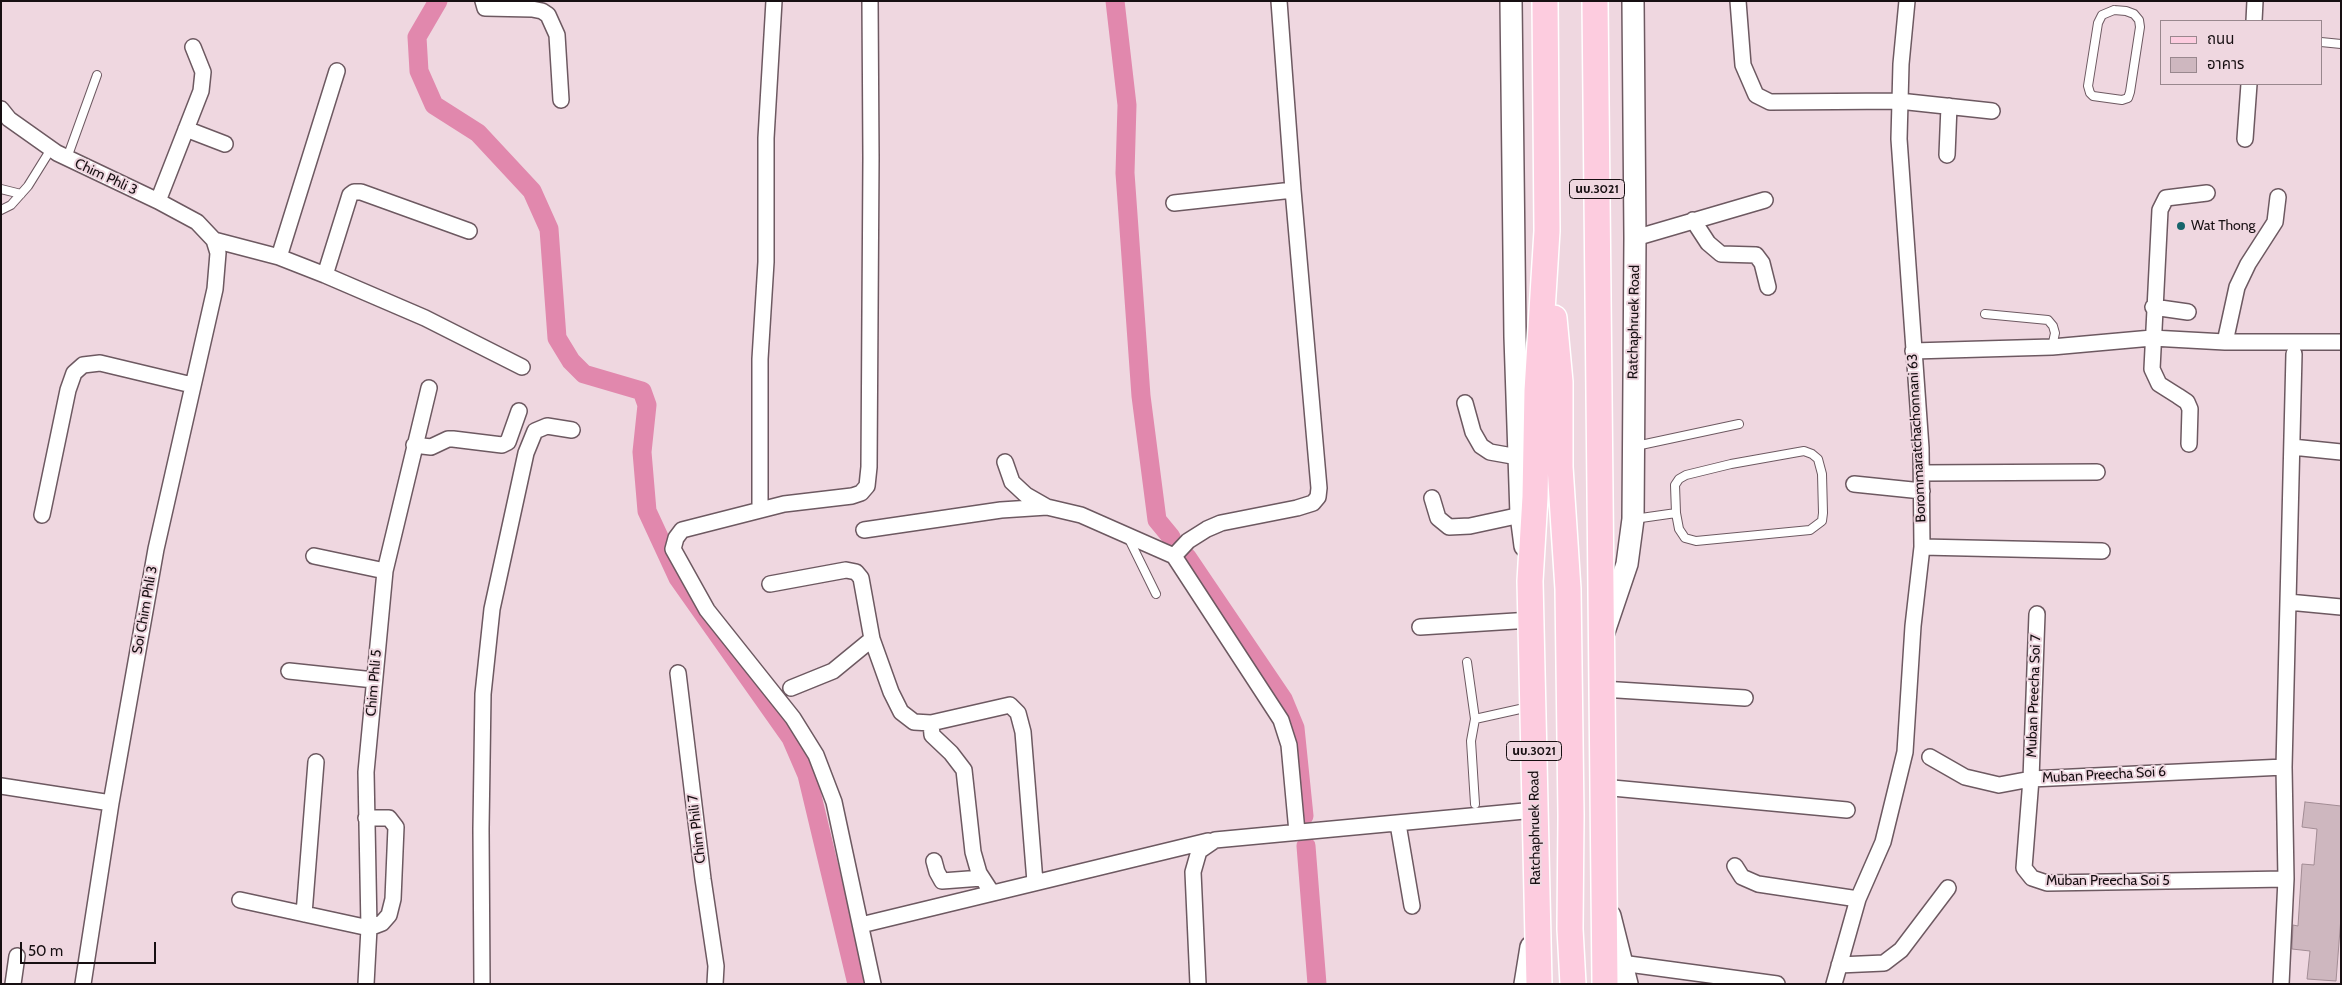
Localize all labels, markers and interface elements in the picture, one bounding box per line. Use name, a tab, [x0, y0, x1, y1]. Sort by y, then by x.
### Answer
legend	[2160, 20, 2322, 85]
text: ถนน	[2207, 30, 2234, 48]
text: อาคาร	[2207, 55, 2244, 73]
street label: Chim Phli 3	[72, 155, 140, 199]
road number: นบ.3021	[1570, 180, 1624, 198]
place label: Wat Thong	[2191, 218, 2256, 234]
marker: Wat Thong	[2175, 220, 2187, 232]
street label: Ratchaphruek Road	[1625, 265, 1643, 379]
street label: Borommaratchachonnani 63	[1904, 353, 1930, 523]
street label: Soi Chim Phli 3	[129, 565, 161, 655]
street label: Muban Preecha Soi 7	[2023, 634, 2045, 758]
street label: Chim Phli 5	[363, 649, 385, 717]
road number: นบ.3021	[1506, 741, 1562, 760]
street label: Muban Preecha Soi 6	[2042, 763, 2166, 787]
street label: Ratchaphruek Road	[1526, 771, 1544, 885]
street label: Chim Phili 7	[684, 793, 710, 865]
street label: Muban Preecha Soi 5	[2046, 873, 2170, 889]
scale bar	[22, 932, 159, 964]
text: 50 m	[28, 942, 63, 960]

